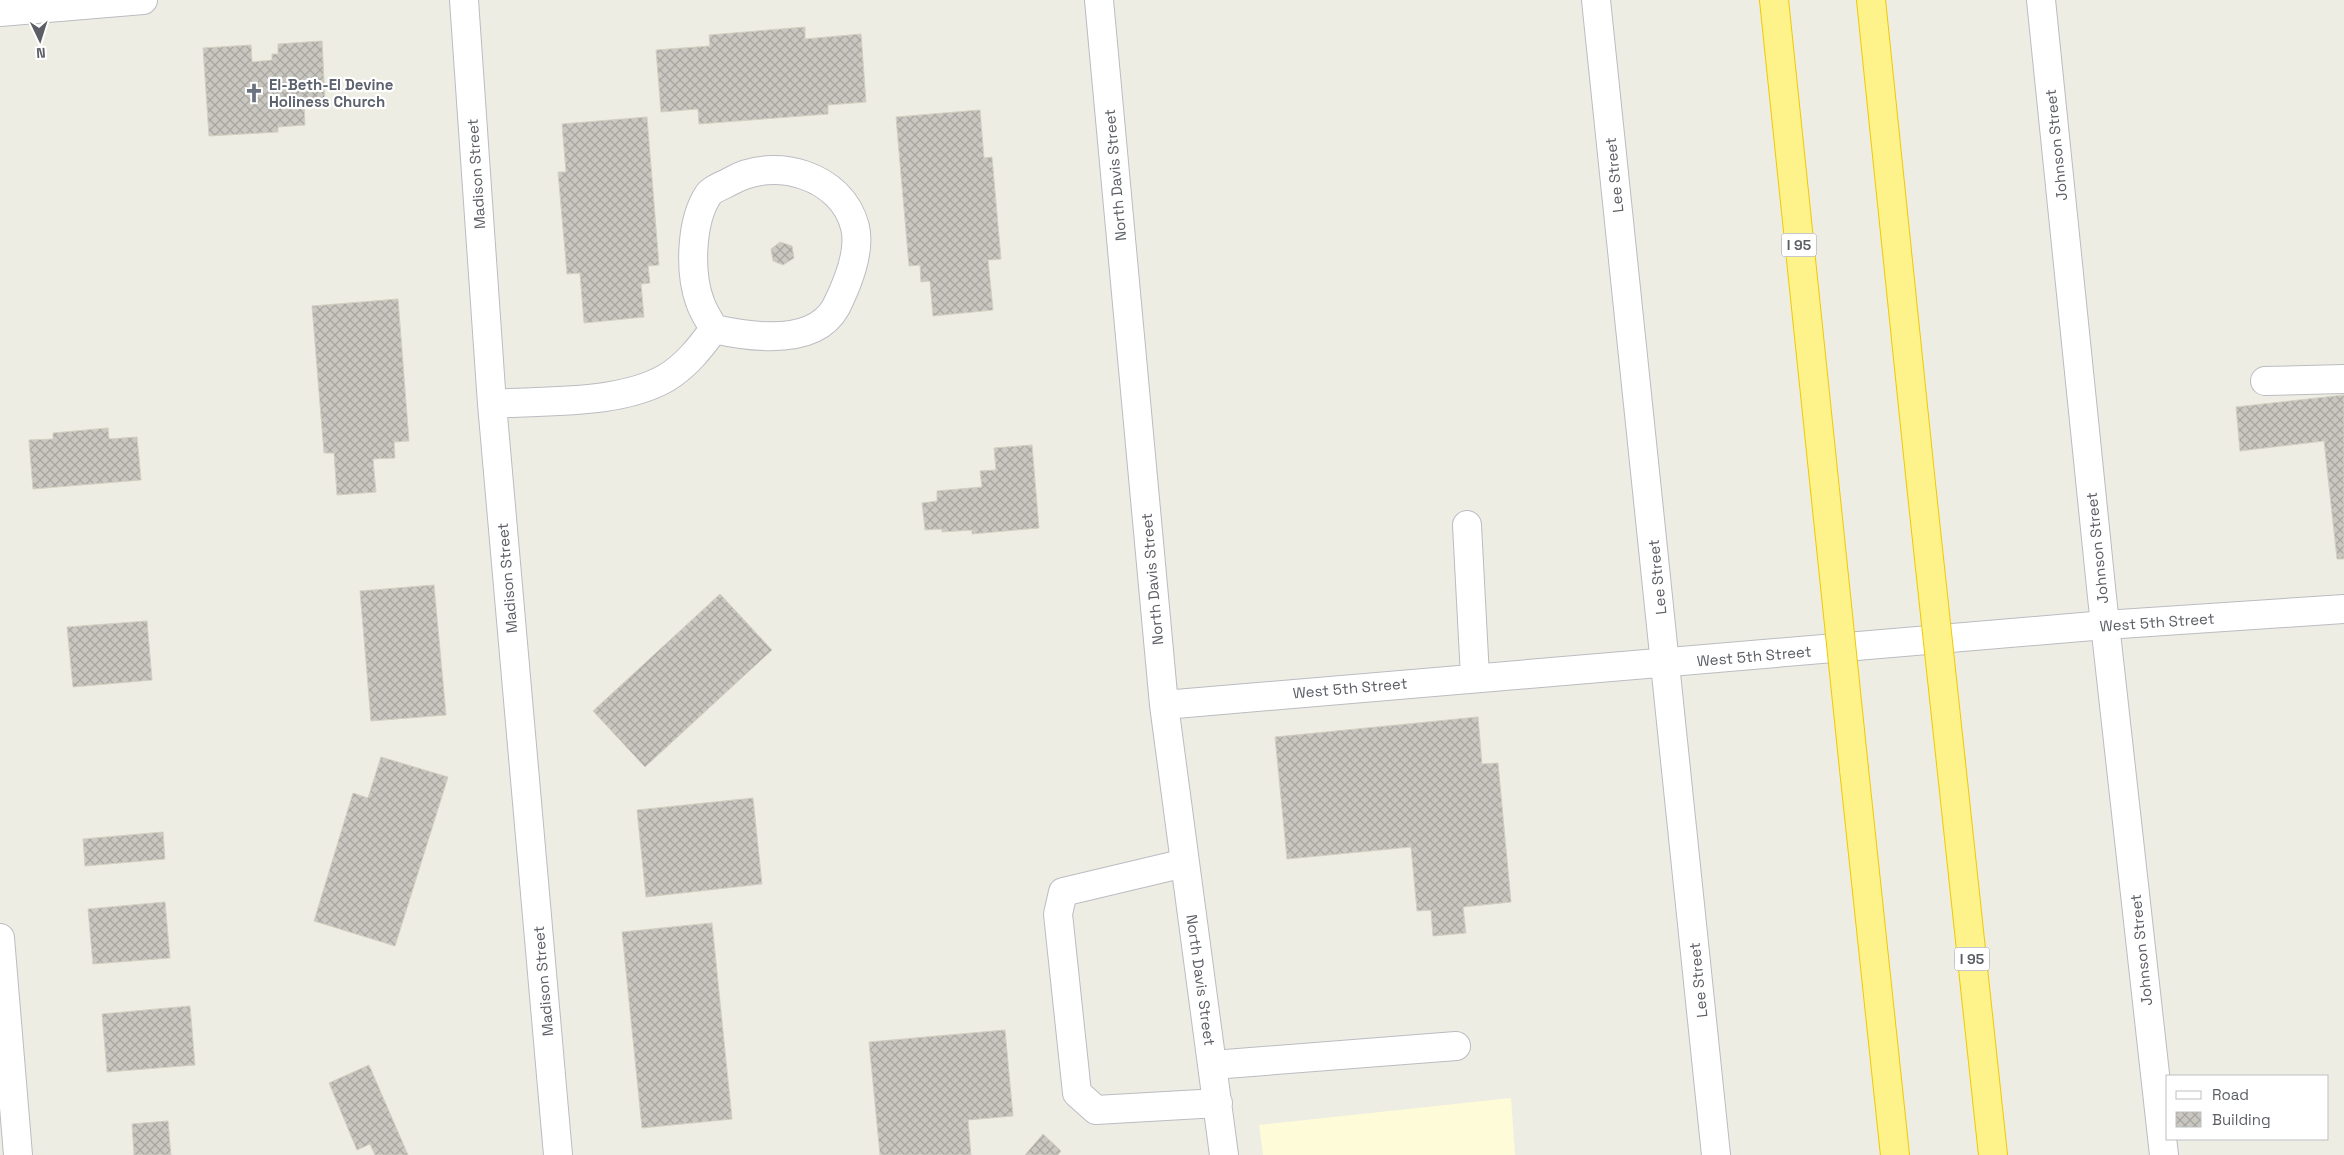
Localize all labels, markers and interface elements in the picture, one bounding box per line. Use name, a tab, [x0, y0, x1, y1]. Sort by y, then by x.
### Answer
north arrow	[15, 15, 65, 65]
text: N	[36, 44, 46, 62]
place label: El-Beth-El Devine Holiness Church	[269, 75, 394, 111]
church icon: El-Beth-El Devine Holiness Church	[243, 82, 265, 104]
street label: Johnson Street	[2041, 88, 2071, 202]
street label: North Davis Street	[1100, 108, 1130, 242]
street label: Madison Street	[463, 118, 489, 230]
street label: Lee Street	[1601, 136, 1627, 214]
road number: I 95	[1782, 234, 1816, 256]
street label: Johnson Street	[2082, 491, 2112, 605]
street label: North Davis Street	[1137, 512, 1167, 646]
street label: Madison Street	[493, 522, 521, 634]
street label: Lee Street	[1644, 538, 1670, 616]
street label: West 5th Street	[2099, 609, 2215, 635]
street label: West 5th Street	[1696, 642, 1812, 670]
street label: West 5th Street	[1292, 674, 1408, 702]
street label: Johnson Street	[2126, 893, 2156, 1007]
street label: North Davis Street	[1182, 913, 1220, 1047]
street label: Madison Street	[529, 925, 557, 1037]
street label: Lee Street	[1685, 941, 1711, 1019]
road number: I 95	[1954, 948, 1990, 971]
legend	[2166, 1075, 2329, 1140]
text: Road	[2212, 1085, 2249, 1104]
text: Building	[2212, 1110, 2271, 1129]

